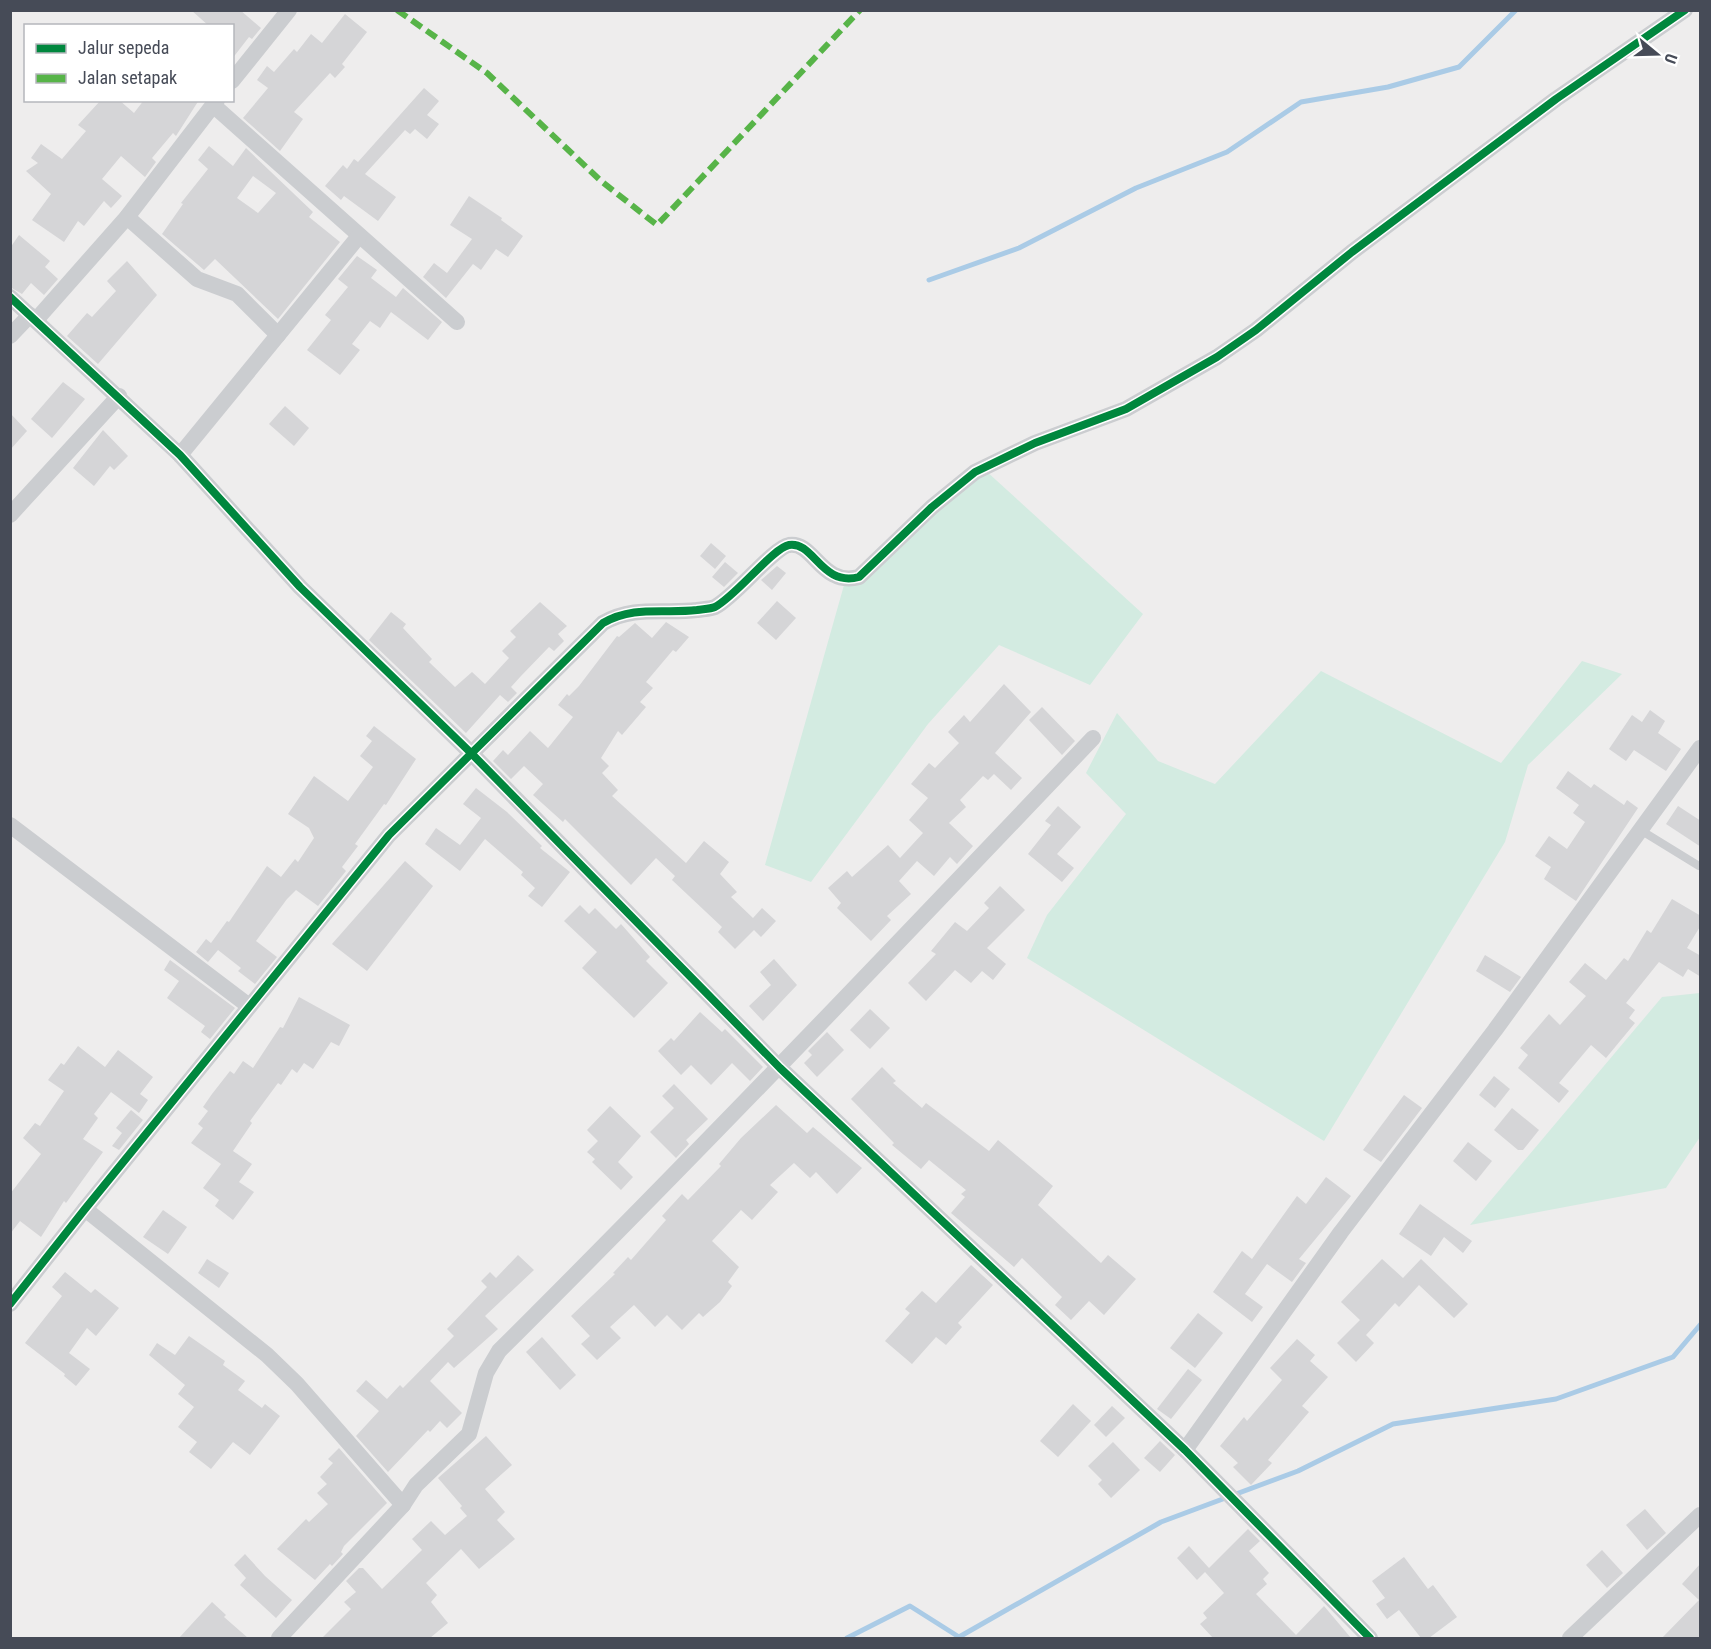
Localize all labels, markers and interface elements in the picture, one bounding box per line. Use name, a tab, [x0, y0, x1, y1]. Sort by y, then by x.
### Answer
legend	[24, 24, 234, 102]
north arrow	[1627, 24, 1687, 84]
text: Jalur sepeda	[78, 37, 169, 58]
text: U	[1660, 51, 1681, 66]
text: Jalan setapak	[78, 67, 177, 88]

